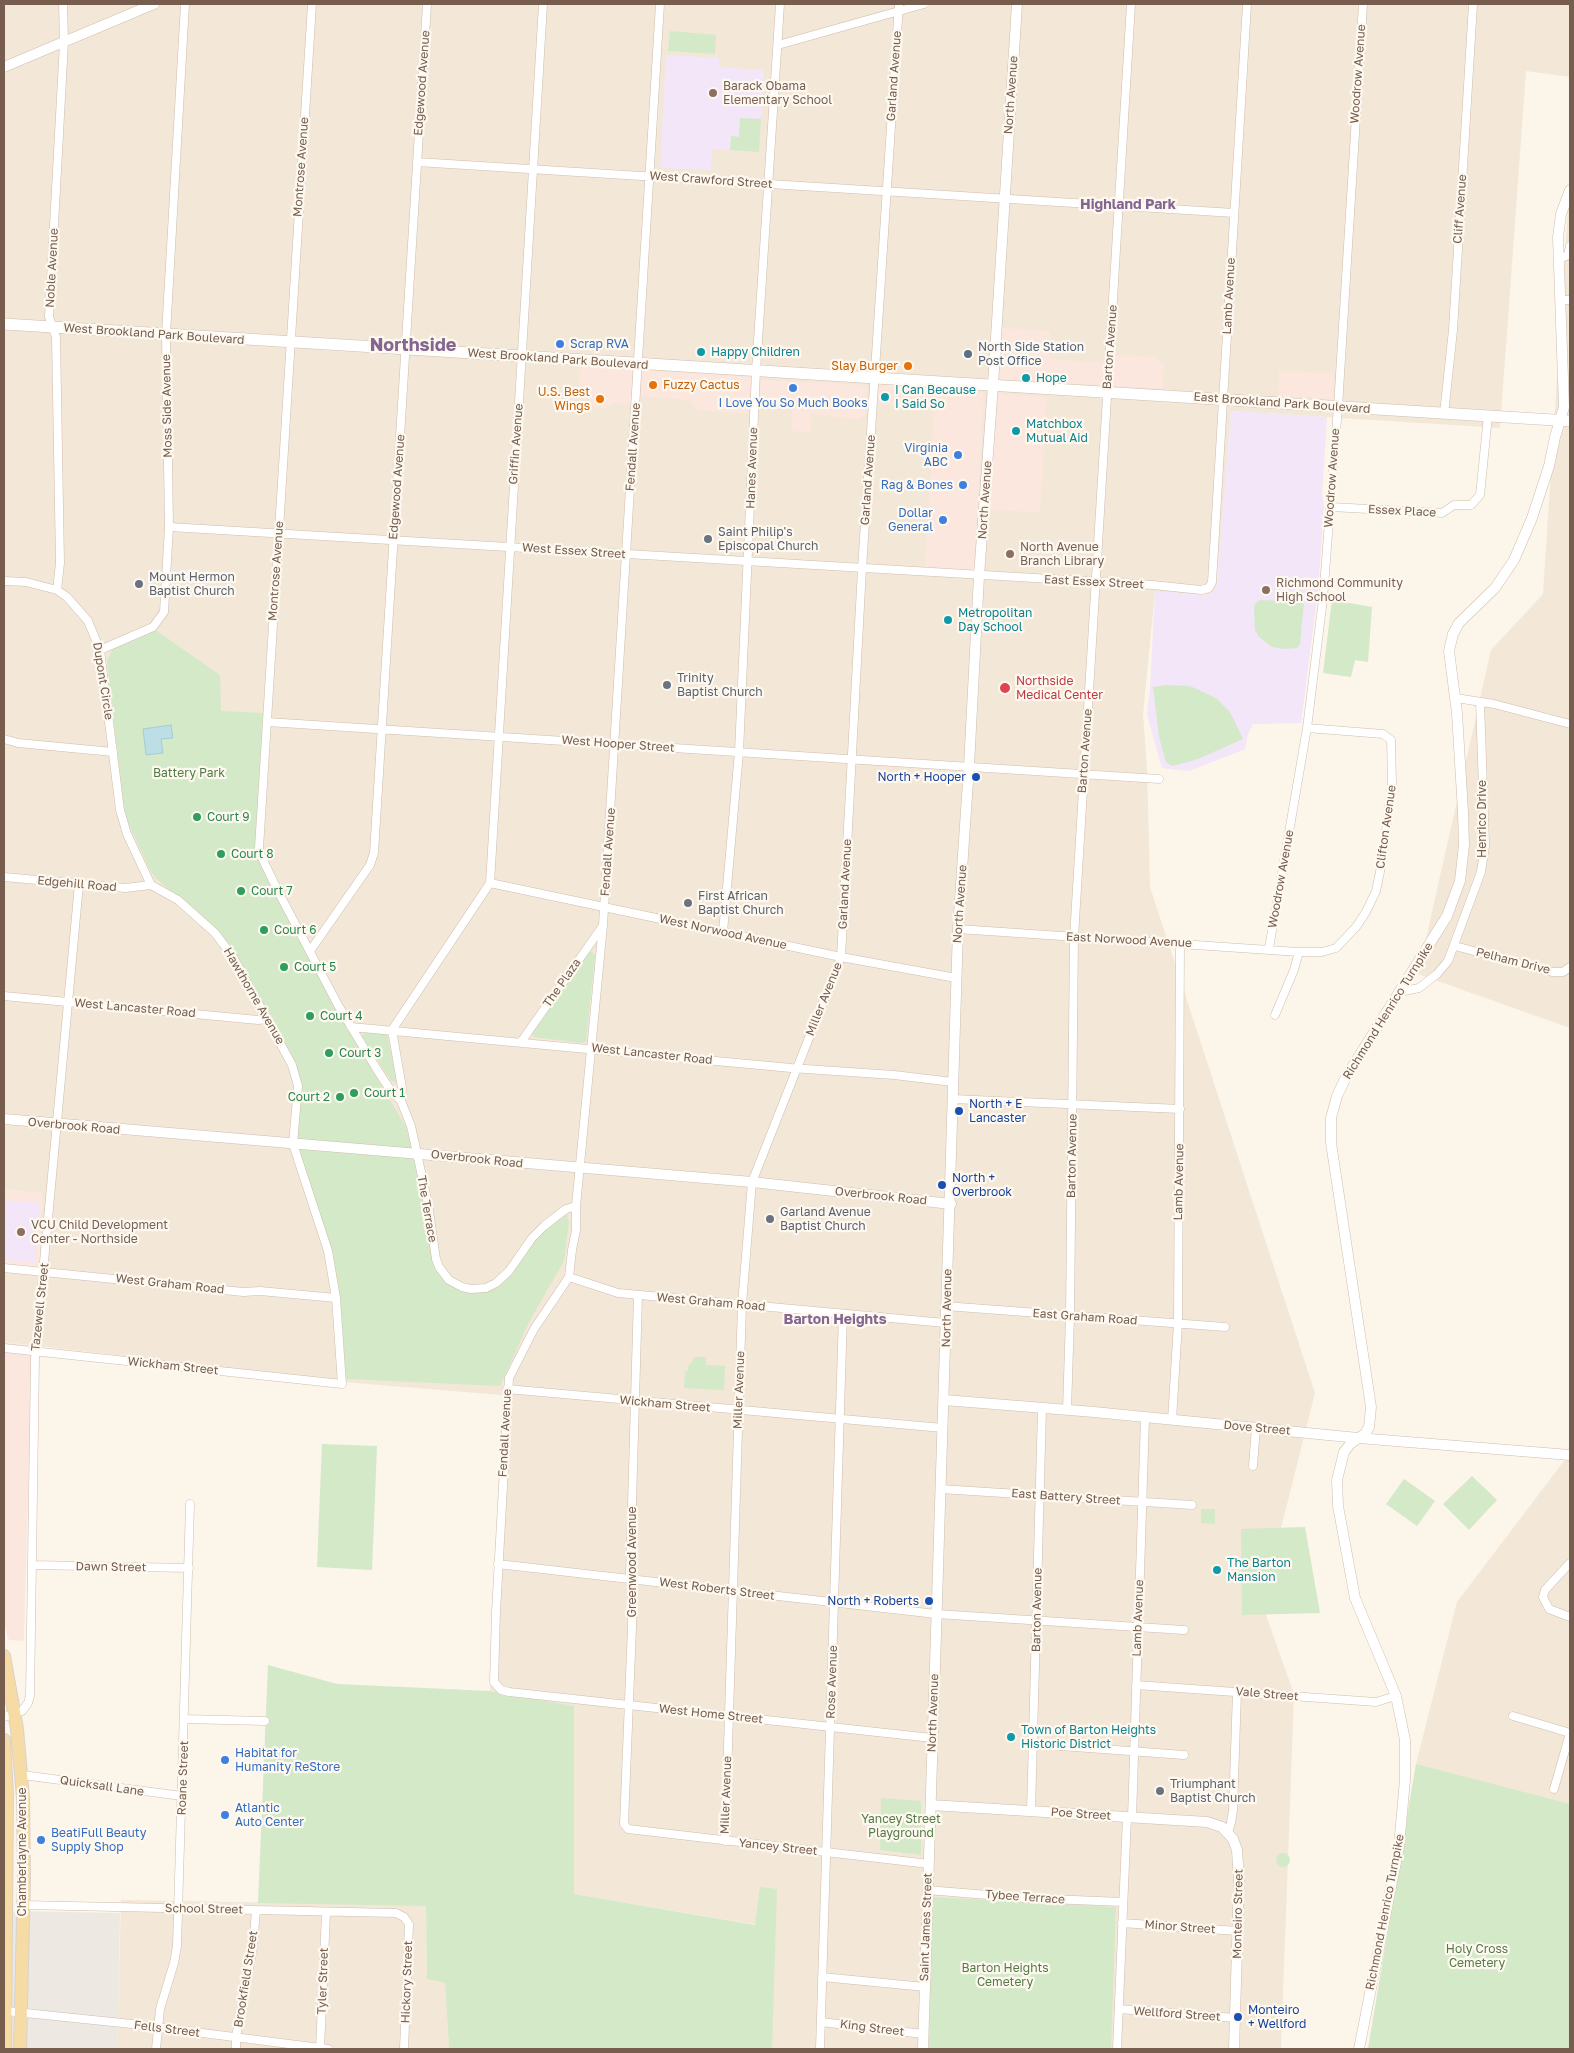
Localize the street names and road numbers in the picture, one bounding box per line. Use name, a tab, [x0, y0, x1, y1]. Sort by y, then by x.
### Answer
street label: Woodrow Avenue	[1347, 24, 1369, 124]
street label: Edgewood Avenue	[411, 30, 433, 136]
street label: Garland Avenue	[884, 30, 904, 122]
street label: North Avenue	[1001, 55, 1021, 135]
street label: Montrose Avenue	[290, 117, 312, 217]
street label: West Crawford Street	[649, 169, 773, 191]
street label: Cliff Avenue	[1450, 174, 1470, 244]
street label: Noble Avenue	[43, 228, 61, 308]
street label: Lamb Avenue	[1220, 257, 1238, 335]
street label: Barton Avenue	[1100, 304, 1120, 390]
street label: West Brookland Park Boulevard	[63, 320, 245, 348]
street label: West Brookland Park Boulevard	[467, 345, 649, 373]
street label: Moss Side Avenue	[159, 354, 175, 458]
street label: East Brookland Park Boulevard	[1193, 390, 1371, 416]
street label: Fendall Avenue	[623, 402, 643, 492]
street label: Griffin Avenue	[506, 403, 526, 485]
street label: Hanes Avenue	[743, 427, 761, 509]
street label: Woodrow Avenue	[1321, 428, 1343, 528]
street label: Edgewood Avenue	[386, 434, 408, 540]
street label: Garland Avenue	[858, 434, 878, 526]
street label: North Avenue	[975, 460, 995, 540]
street label: Essex Place	[1368, 502, 1436, 520]
street label: Montrose Avenue	[265, 521, 287, 621]
street label: West Essex Street	[522, 540, 626, 562]
street label: East Essex Street	[1044, 572, 1144, 592]
street label: Dupont Circle	[90, 641, 116, 721]
street label: Barton Avenue	[1075, 708, 1095, 794]
street label: West Hooper Street	[561, 733, 675, 755]
street label: Henrico Drive	[1475, 780, 1489, 858]
street label: Clifton Avenue	[1373, 784, 1399, 870]
street label: Fendall Avenue	[598, 807, 618, 897]
street label: Woodrow Avenue	[1265, 829, 1297, 929]
street label: Garland Avenue	[835, 838, 855, 930]
street label: North Avenue	[950, 864, 970, 944]
street label: Edgehill Road	[37, 873, 117, 895]
street label: West Norwood Avenue	[658, 911, 788, 953]
street label: East Norwood Avenue	[1066, 930, 1192, 950]
street label: Richmond Henrico Turnpike	[1340, 940, 1436, 1082]
street label: Hawthorne Avenue	[220, 945, 288, 1047]
street label: Pelham Drive	[1474, 945, 1552, 977]
street label: The Plaza	[540, 956, 584, 1010]
street label: Miller Avenue	[803, 960, 845, 1038]
street label: West Lancaster Road	[74, 996, 196, 1020]
street label: West Lancaster Road	[591, 1040, 713, 1068]
street label: Barton Avenue	[1064, 1114, 1080, 1198]
street label: Overbrook Road	[27, 1115, 121, 1137]
street label: Lamb Avenue	[1171, 1143, 1187, 1221]
street label: Overbrook Road	[430, 1147, 524, 1171]
street label: The Terrace	[414, 1174, 440, 1244]
street label: Overbrook Road	[834, 1184, 928, 1208]
street label: Tazewell Street	[28, 1262, 52, 1352]
street label: North Avenue	[939, 1268, 955, 1348]
street label: West Graham Road	[115, 1271, 225, 1297]
street label: West Graham Road	[656, 1290, 766, 1314]
street label: East Graham Road	[1032, 1306, 1138, 1328]
street label: Miller Avenue	[730, 1351, 748, 1429]
street label: Wickham Street	[127, 1354, 219, 1378]
street label: Fendall Avenue	[495, 1388, 515, 1478]
street label: Wickham Street	[619, 1393, 711, 1415]
street label: Dove Street	[1223, 1418, 1291, 1438]
street label: East Battery Street	[1011, 1486, 1121, 1508]
street label: Greenwood Avenue	[625, 1507, 639, 1617]
street label: Dawn Street	[76, 1559, 146, 1575]
street label: Barton Avenue	[1029, 1568, 1045, 1652]
street label: West Roberts Street	[658, 1575, 776, 1603]
street label: Lamb Avenue	[1129, 1579, 1147, 1657]
street label: Rose Avenue	[824, 1645, 840, 1719]
street label: North Avenue	[924, 1673, 942, 1753]
street label: Vale Street	[1235, 1684, 1299, 1704]
street label: West Home Street	[658, 1701, 764, 1727]
street label: Roane Street	[174, 1740, 192, 1816]
street label: Miller Avenue	[717, 1756, 735, 1834]
street label: Quicksall Lane	[59, 1773, 145, 1799]
street label: Chamberlayne Avenue	[15, 1788, 29, 1916]
street label: Poe Street	[1050, 1805, 1112, 1823]
street label: Richmond Henrico Turnpike	[1363, 1833, 1407, 1991]
street label: Yancey Street	[738, 1836, 818, 1858]
street label: Monteiro Street	[1230, 1869, 1246, 1959]
street label: Saint James Street	[917, 1872, 935, 1982]
street label: Tybee Terrace	[984, 1887, 1066, 1907]
street label: School Street	[165, 1901, 243, 1917]
street label: Minor Street	[1144, 1917, 1216, 1937]
street label: Brookfield Street	[231, 1929, 261, 2029]
street label: Hickory Street	[398, 1940, 416, 2024]
street label: Tyler Street	[315, 1947, 331, 2015]
street label: Wellford Street	[1133, 2004, 1221, 2024]
street label: King Street	[839, 2017, 905, 2039]
street label: Fells Street	[133, 2018, 201, 2040]

